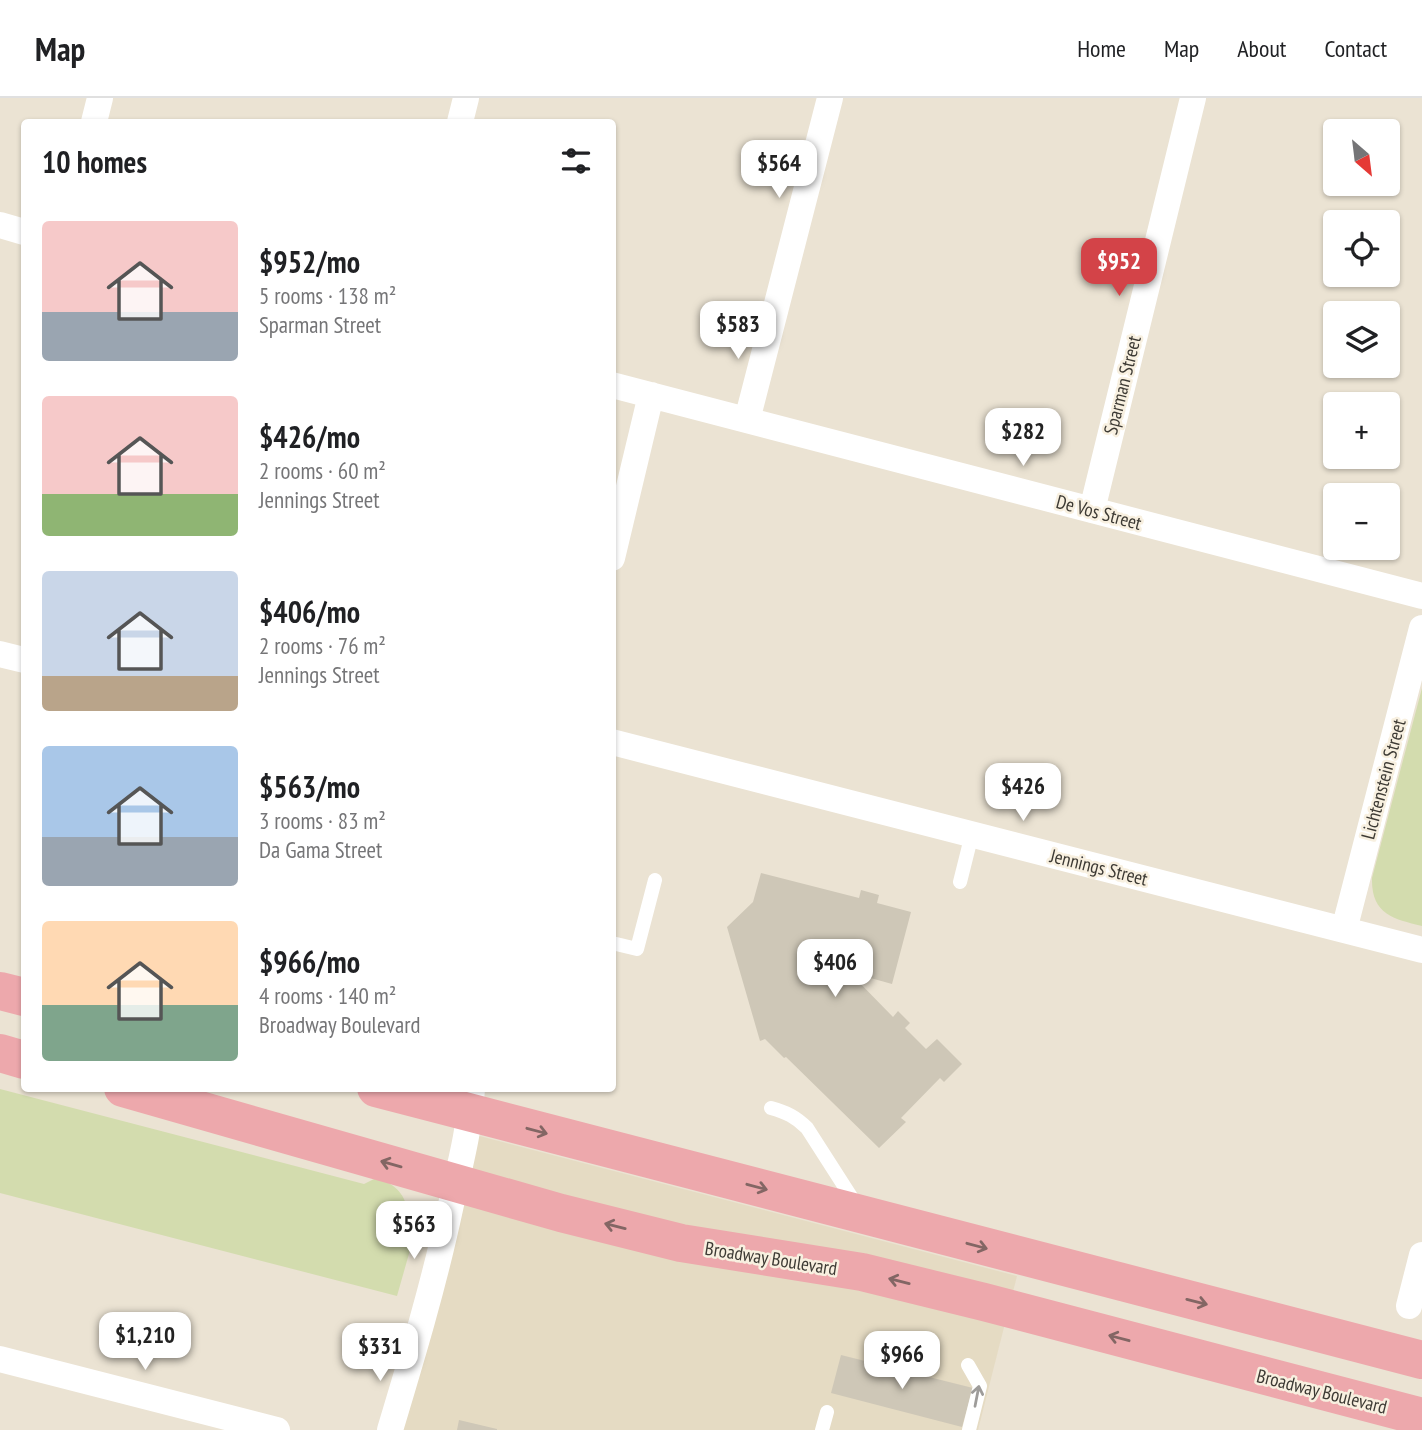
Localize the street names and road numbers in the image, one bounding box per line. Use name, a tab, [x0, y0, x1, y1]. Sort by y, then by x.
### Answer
street label: Sparman Street	[1098, 332, 1146, 437]
street label: De Vos Street	[1054, 489, 1145, 535]
street label: Lichtenstein Street	[1355, 715, 1411, 842]
street label: Jennings Street	[1047, 843, 1151, 891]
street label: Broadway Boulevard	[703, 1236, 839, 1280]
street label: Broadway Boulevard	[1254, 1363, 1390, 1419]

